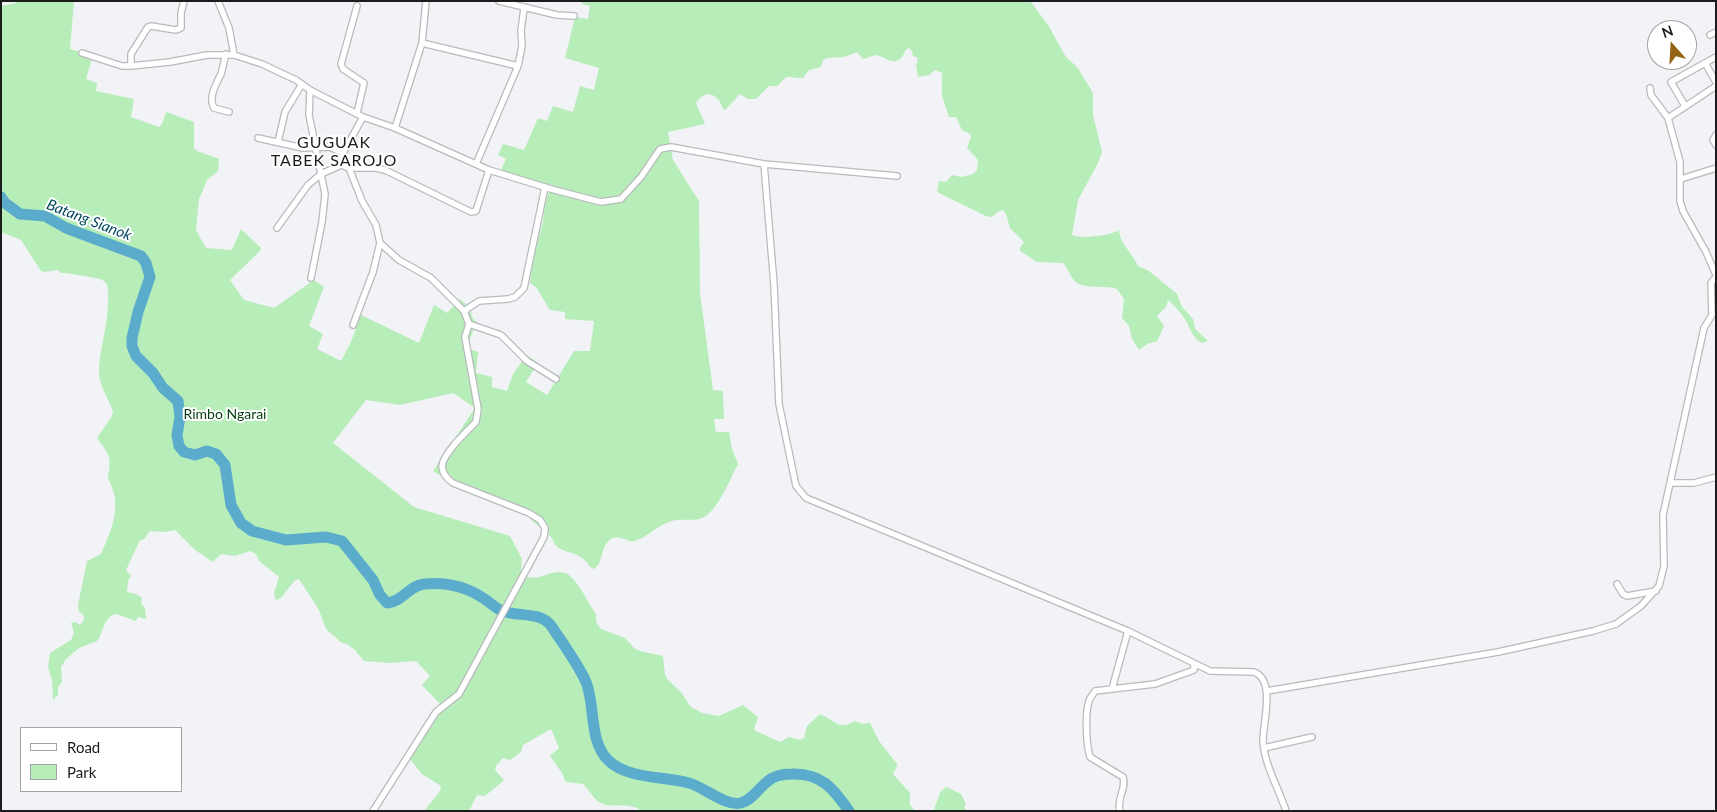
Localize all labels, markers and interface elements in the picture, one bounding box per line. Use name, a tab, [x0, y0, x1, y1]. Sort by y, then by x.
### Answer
north arrow	[1647, 20, 1697, 70]
text: N	[1659, 21, 1675, 41]
district label: GUGUAK TABEK SAROJO	[269, 133, 399, 171]
water label: Batang Sianok	[44, 196, 134, 244]
park label: Rimbo Ngarai	[184, 406, 266, 422]
legend	[20, 727, 182, 792]
text: Road	[67, 738, 100, 756]
text: Park	[67, 763, 96, 781]

